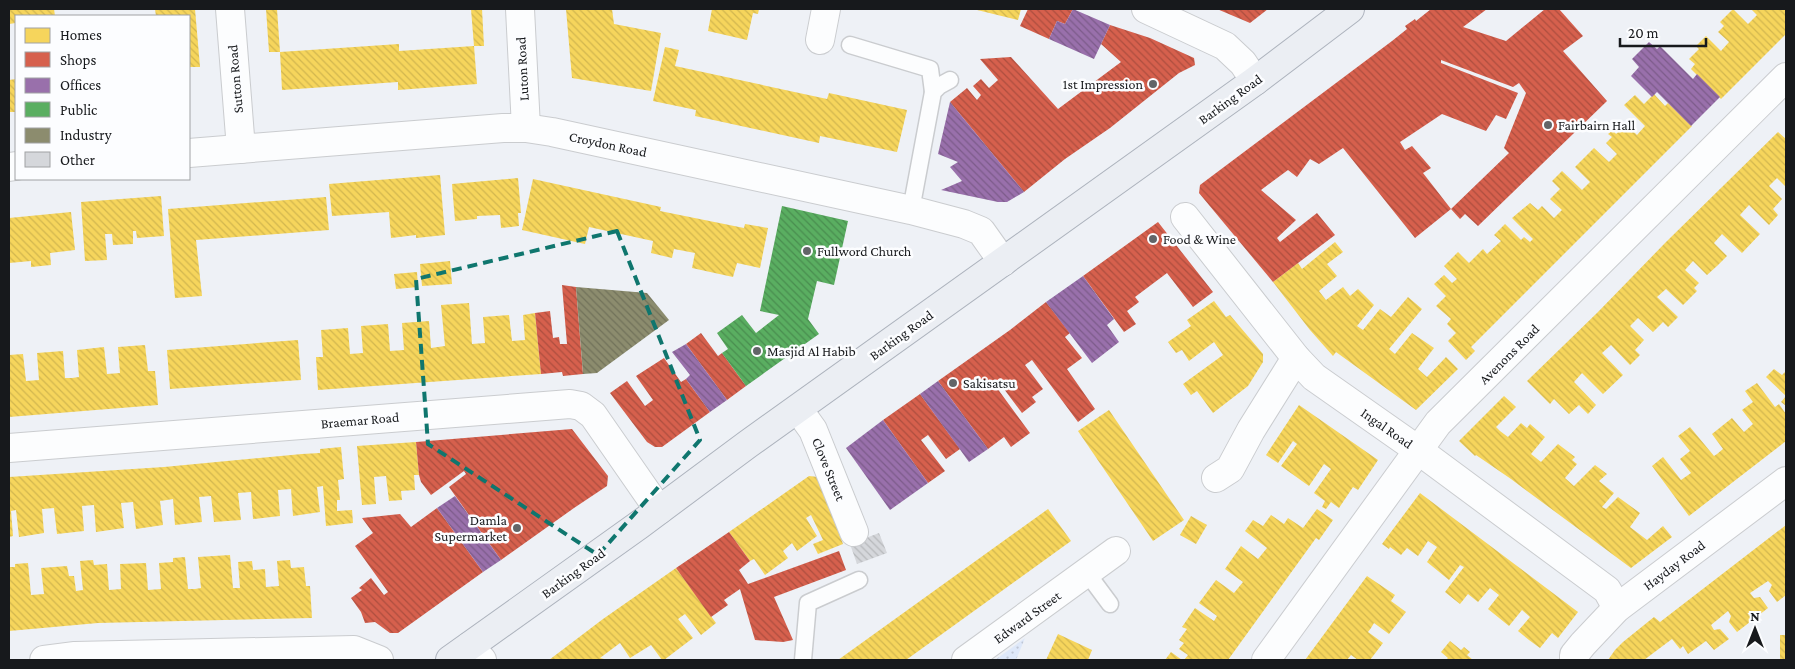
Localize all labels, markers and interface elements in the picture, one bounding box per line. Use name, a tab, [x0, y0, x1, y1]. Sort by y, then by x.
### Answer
legend	[15, 15, 190, 180]
scale bar	[1620, 15, 1706, 47]
text: 20 m	[1628, 25, 1659, 41]
text: Homes	[60, 27, 102, 43]
street label: Luton Road	[512, 36, 532, 102]
street label: Sutton Road	[224, 43, 246, 114]
text: Shops	[60, 52, 96, 69]
street label: Barking Road	[1195, 70, 1265, 127]
place label: 1st Impression	[1063, 76, 1143, 92]
text: Offices	[60, 77, 101, 93]
marker: 1st Impression	[1147, 78, 1159, 90]
text: Public	[60, 102, 98, 118]
place label: Fairbairn Hall	[1558, 117, 1635, 133]
marker: Fairbairn Hall	[1542, 119, 1554, 131]
text: Industry	[60, 127, 112, 144]
street label: Croydon Road	[568, 128, 649, 160]
text: Other	[60, 152, 96, 168]
place label: Food & Wine	[1163, 231, 1236, 247]
marker: Food & Wine	[1147, 233, 1159, 245]
place label: Fullword Church	[817, 243, 912, 259]
marker: Fullword Church	[801, 245, 813, 257]
street label: Barking Road	[866, 306, 936, 363]
street label: Avenons Road	[1476, 320, 1543, 387]
place label: Masjid Al Habib	[767, 343, 856, 360]
marker: Masjid Al Habib	[751, 345, 763, 357]
place label: Sakisatsu	[963, 375, 1016, 391]
marker: Sakisatsu	[947, 377, 959, 389]
street label: Ingal Road	[1358, 404, 1417, 452]
street label: Braemar Road	[320, 409, 401, 431]
street label: Clove Street	[809, 435, 849, 503]
place label: Damla Supermarket	[435, 512, 508, 544]
marker: Damla Supermarket	[511, 522, 523, 534]
street label: Hayday Road	[1640, 536, 1709, 593]
street label: Barking Road	[538, 544, 608, 601]
street label: Edward Street	[990, 587, 1064, 647]
north arrow	[1730, 604, 1780, 654]
text: N	[1750, 608, 1760, 624]

